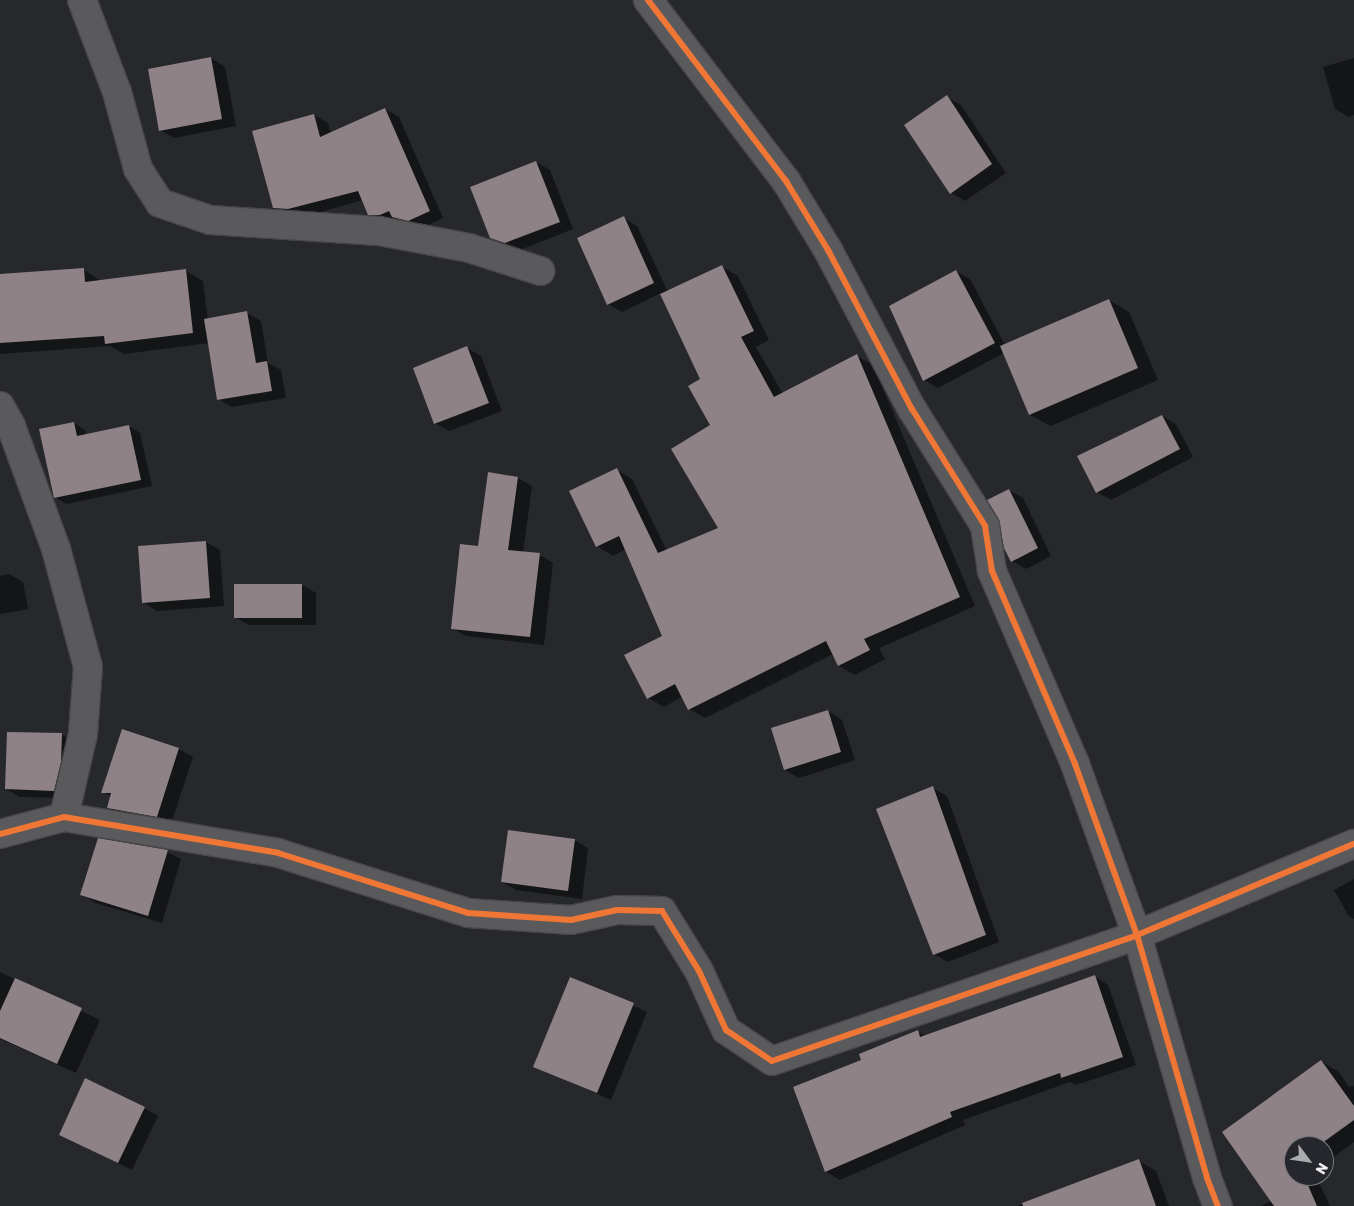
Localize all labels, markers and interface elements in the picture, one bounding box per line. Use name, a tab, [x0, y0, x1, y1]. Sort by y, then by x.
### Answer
north arrow	[1284, 1136, 1334, 1186]
text: N	[1312, 1160, 1331, 1177]

